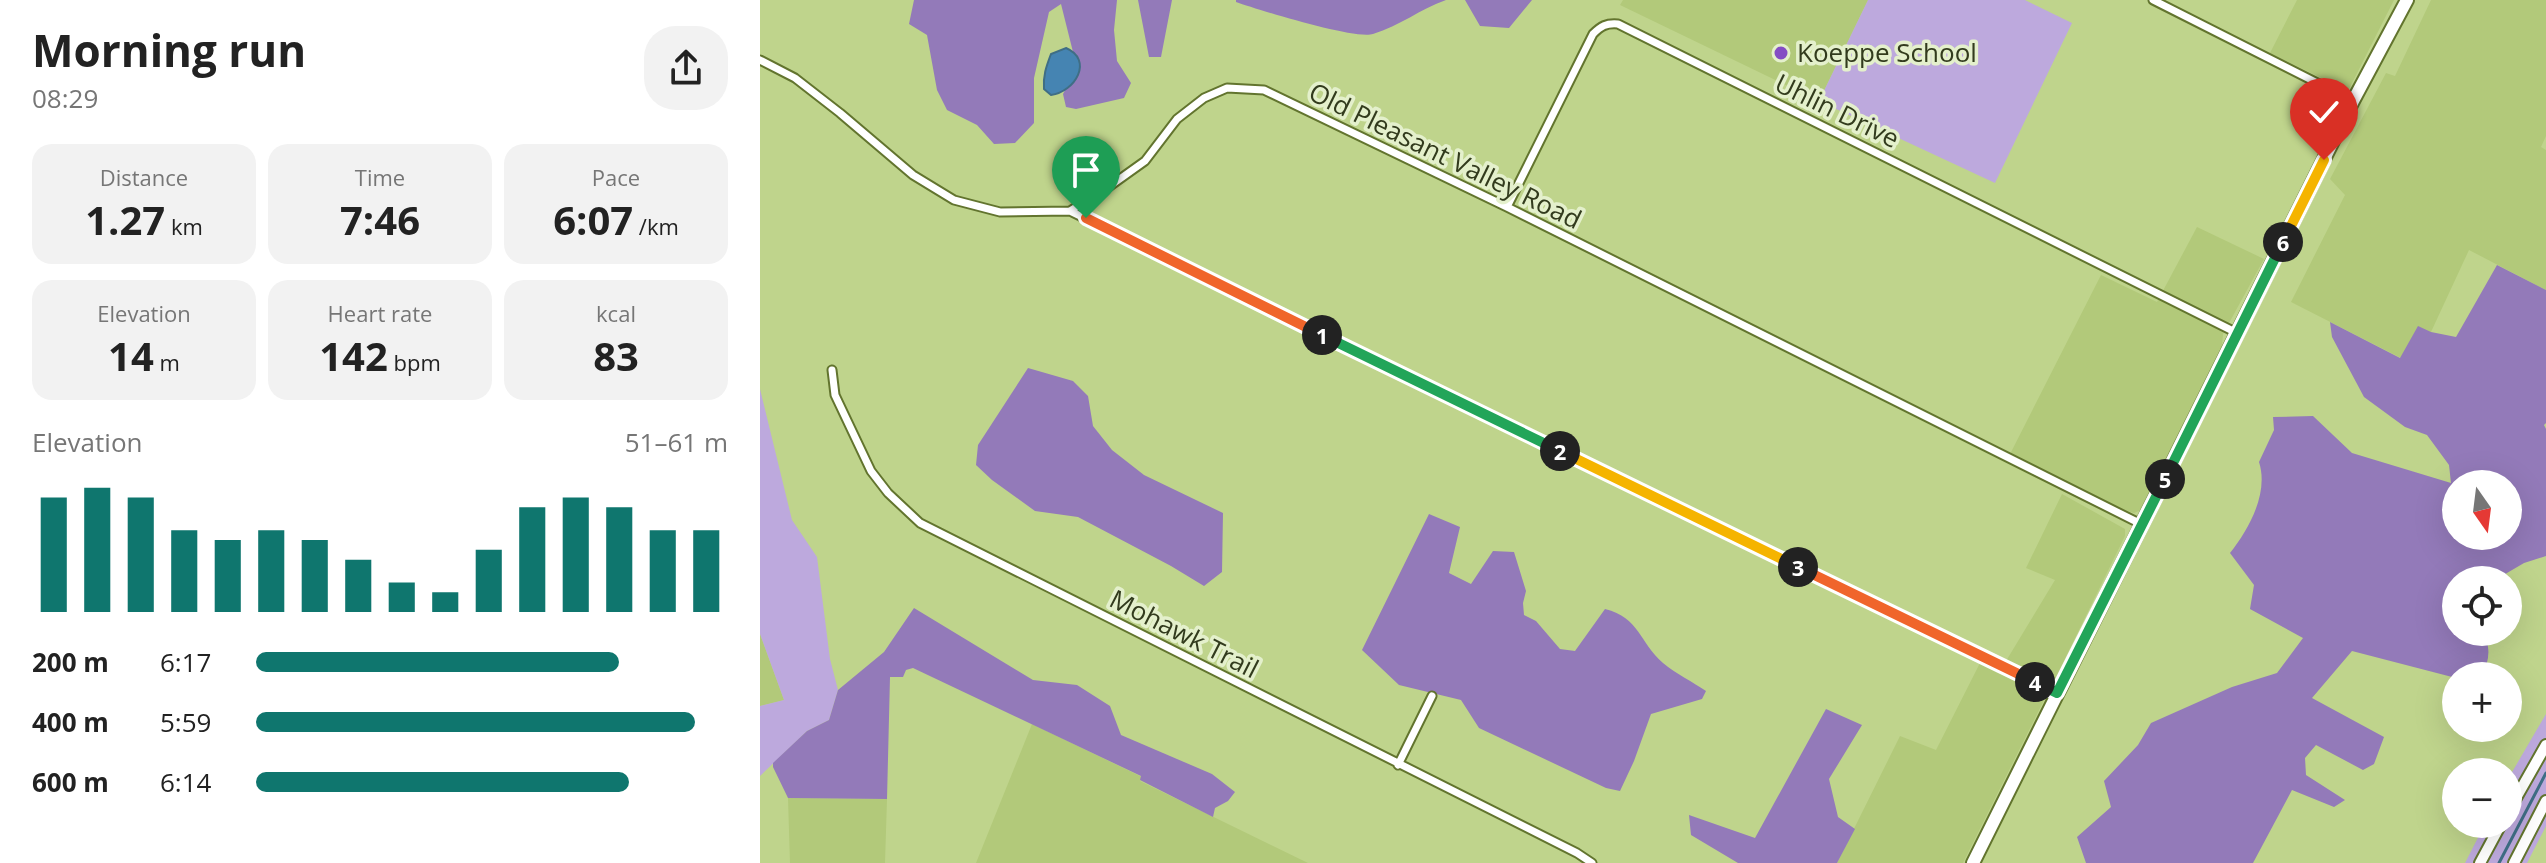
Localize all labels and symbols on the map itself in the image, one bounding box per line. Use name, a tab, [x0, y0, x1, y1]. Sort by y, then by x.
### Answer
place label: Koeppe School	[1797, 34, 1977, 70]
marker: Koeppe School	[1772, 44, 1790, 62]
street label: Uhlin Drive	[1769, 64, 1906, 156]
street label: Old Pleasant Valley Road	[1303, 73, 1588, 237]
pin	[2290, 78, 2358, 160]
pin	[1052, 136, 1120, 218]
pin: 6	[2263, 222, 2303, 262]
pin: 1	[1302, 315, 1342, 355]
pin: 2	[1540, 431, 1580, 471]
pin: 5	[2145, 459, 2185, 499]
north arrow	[2442, 470, 2522, 550]
pin: 3	[1778, 547, 1818, 587]
street label: Mohawk Trail	[1104, 580, 1265, 686]
pin: 4	[2015, 662, 2055, 702]

